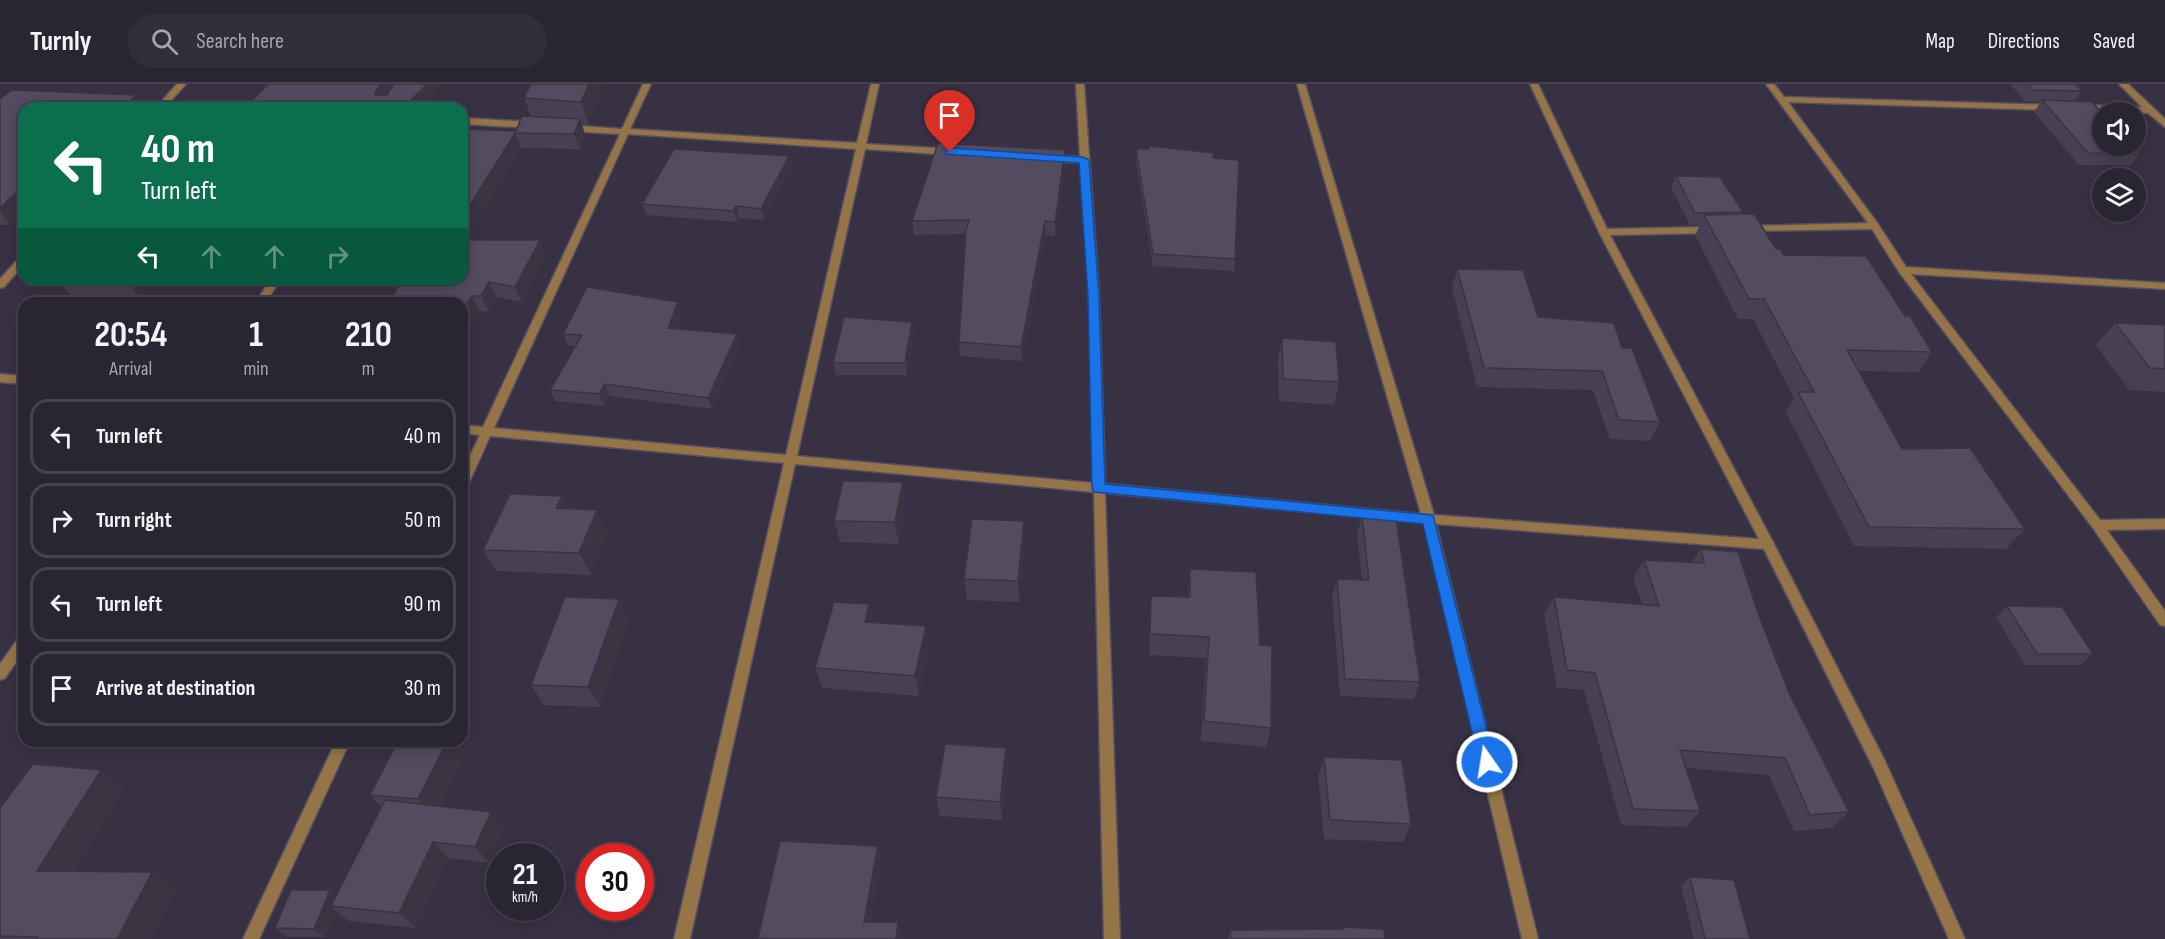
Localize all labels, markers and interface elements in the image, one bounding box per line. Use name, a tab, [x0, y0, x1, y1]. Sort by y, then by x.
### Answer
search box	[127, 14, 547, 68]
text: Turnly	[30, 25, 91, 58]
icon: search	[148, 25, 181, 58]
text: Search here	[196, 28, 284, 55]
text: Map	[1925, 29, 1955, 54]
text: Directions	[1988, 29, 2060, 54]
text: Saved	[2093, 29, 2135, 54]
pin	[924, 90, 975, 152]
icon: arrive	[933, 99, 966, 132]
map controls	[2092, 102, 2146, 222]
button: sound	[2092, 102, 2146, 156]
text: 40 m	[141, 124, 215, 175]
icon: left	[42, 126, 120, 204]
button: layers	[2092, 168, 2146, 222]
text: Turn left	[141, 175, 217, 207]
icon: left	[132, 240, 165, 273]
icon: ahead	[195, 240, 228, 273]
icon: ahead	[258, 240, 291, 273]
icon: right	[321, 240, 354, 273]
text: 20:54	[94, 314, 167, 357]
text: 1	[249, 314, 263, 357]
text: 210	[345, 314, 392, 357]
text: Arrival	[109, 357, 152, 381]
text: min	[243, 357, 269, 381]
text: m	[362, 357, 375, 381]
icon: left	[45, 420, 78, 453]
text: Turn left	[96, 423, 162, 450]
text: 40 m	[404, 423, 441, 450]
icon: right	[45, 504, 78, 537]
text: Turn right	[96, 507, 172, 534]
text: 50 m	[405, 507, 441, 534]
icon: left	[45, 588, 78, 621]
text: Turn left	[96, 591, 162, 618]
text: 90 m	[404, 591, 441, 618]
icon: arrive	[45, 672, 78, 705]
text: Arrive at destination	[96, 675, 255, 702]
text: 30 m	[404, 675, 441, 702]
position arrow	[1455, 730, 1519, 794]
speed limit sign: 30	[576, 843, 654, 921]
text: 21	[513, 857, 537, 893]
text: km/h	[512, 888, 538, 907]

